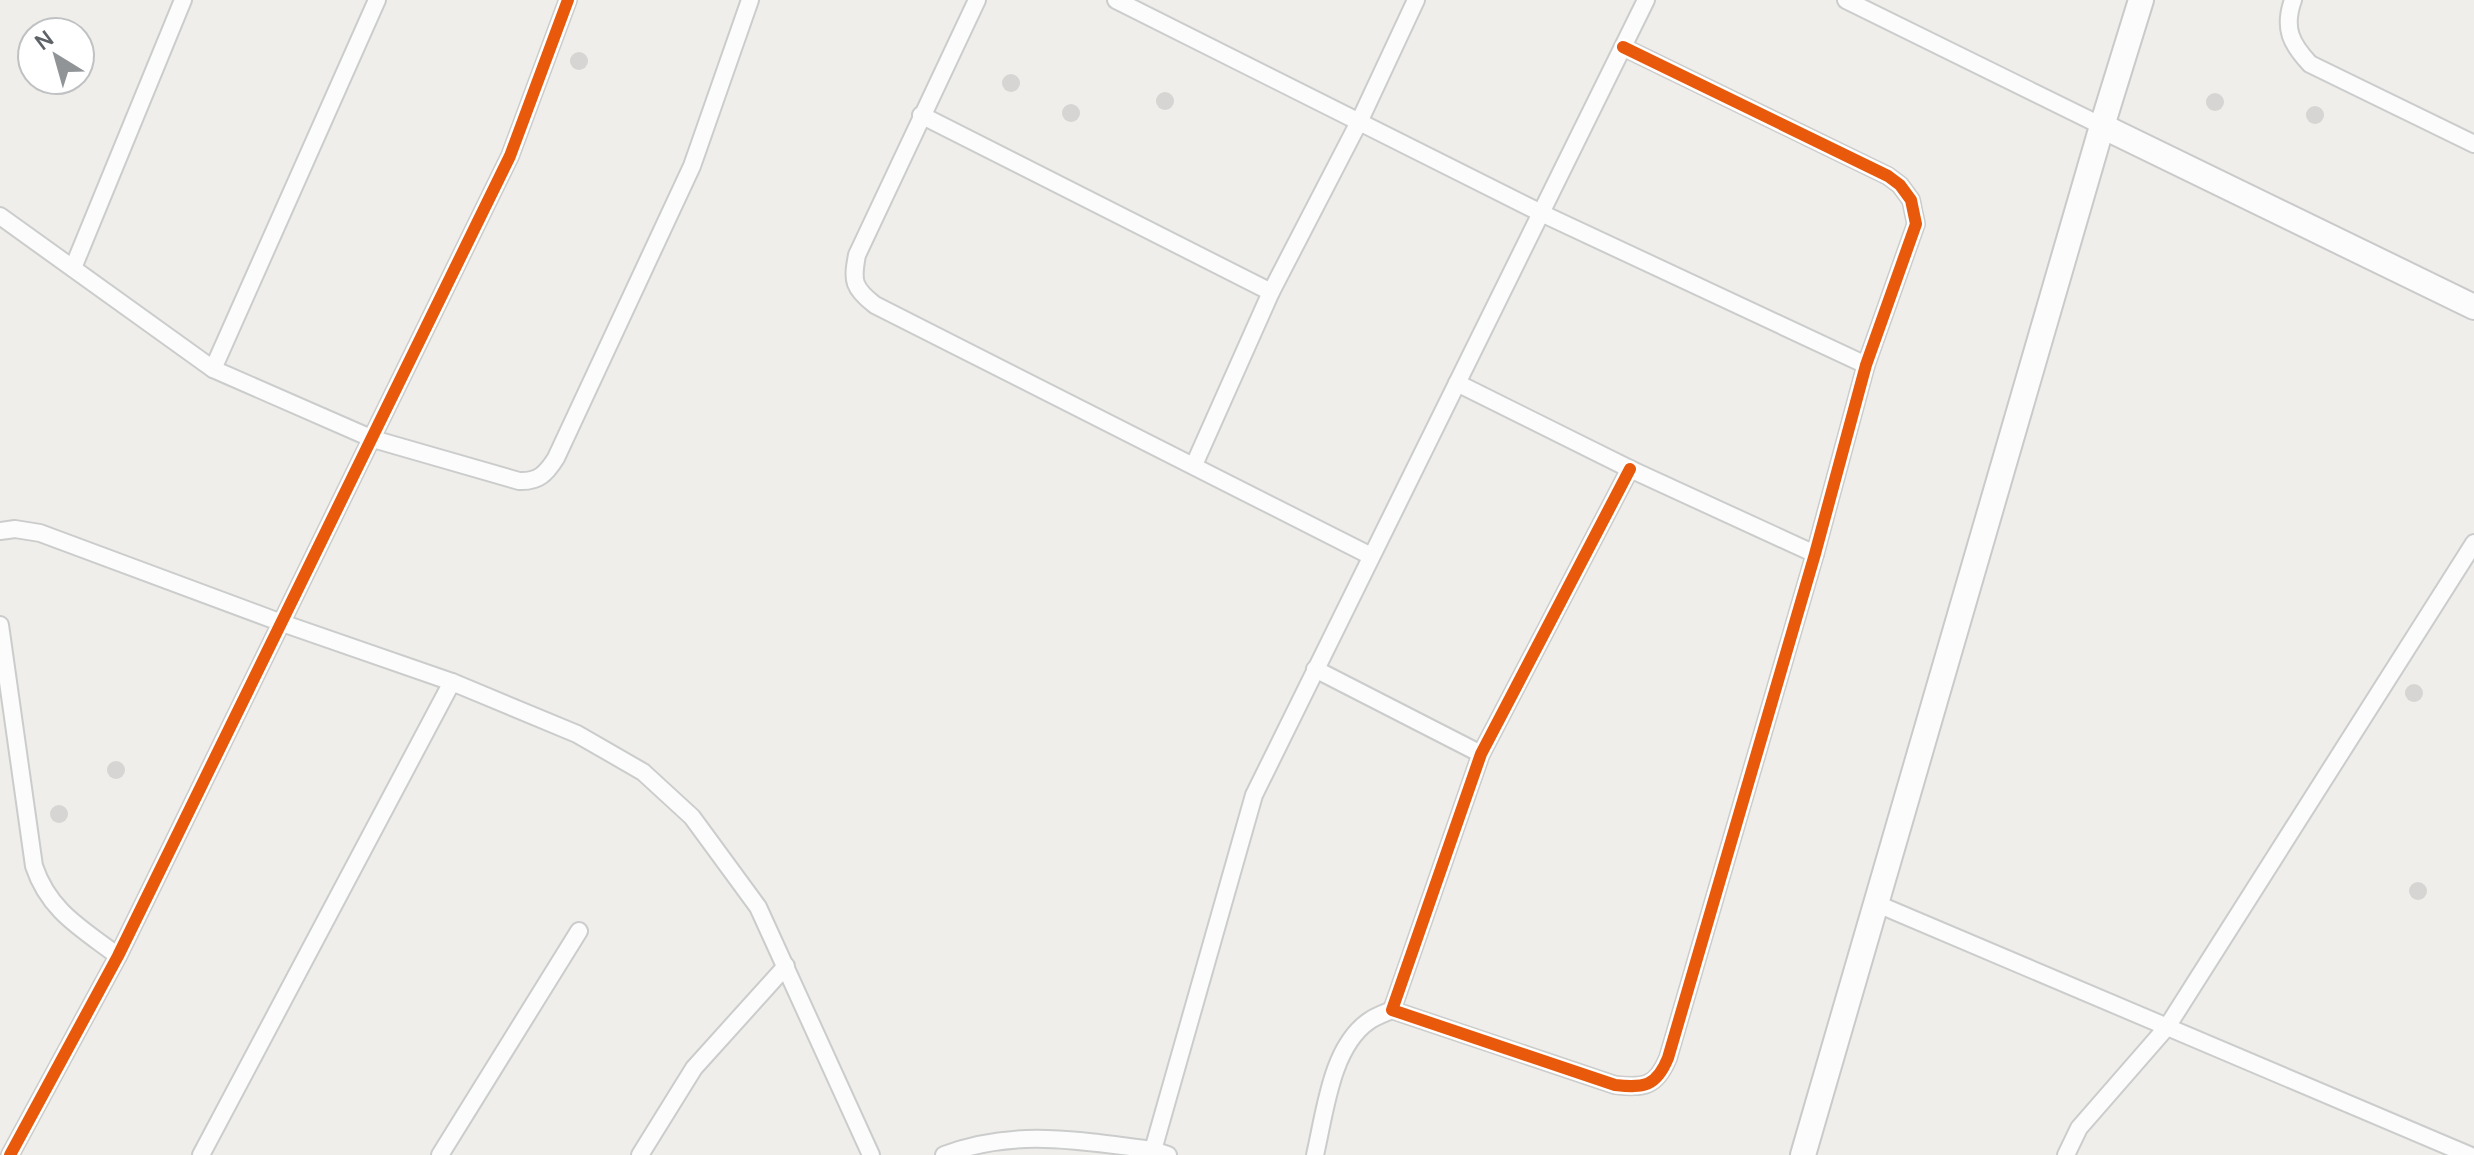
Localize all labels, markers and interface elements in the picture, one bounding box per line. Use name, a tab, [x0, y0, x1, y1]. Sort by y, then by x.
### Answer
north arrow	[16, 16, 96, 96]
text: N	[29, 23, 59, 57]

